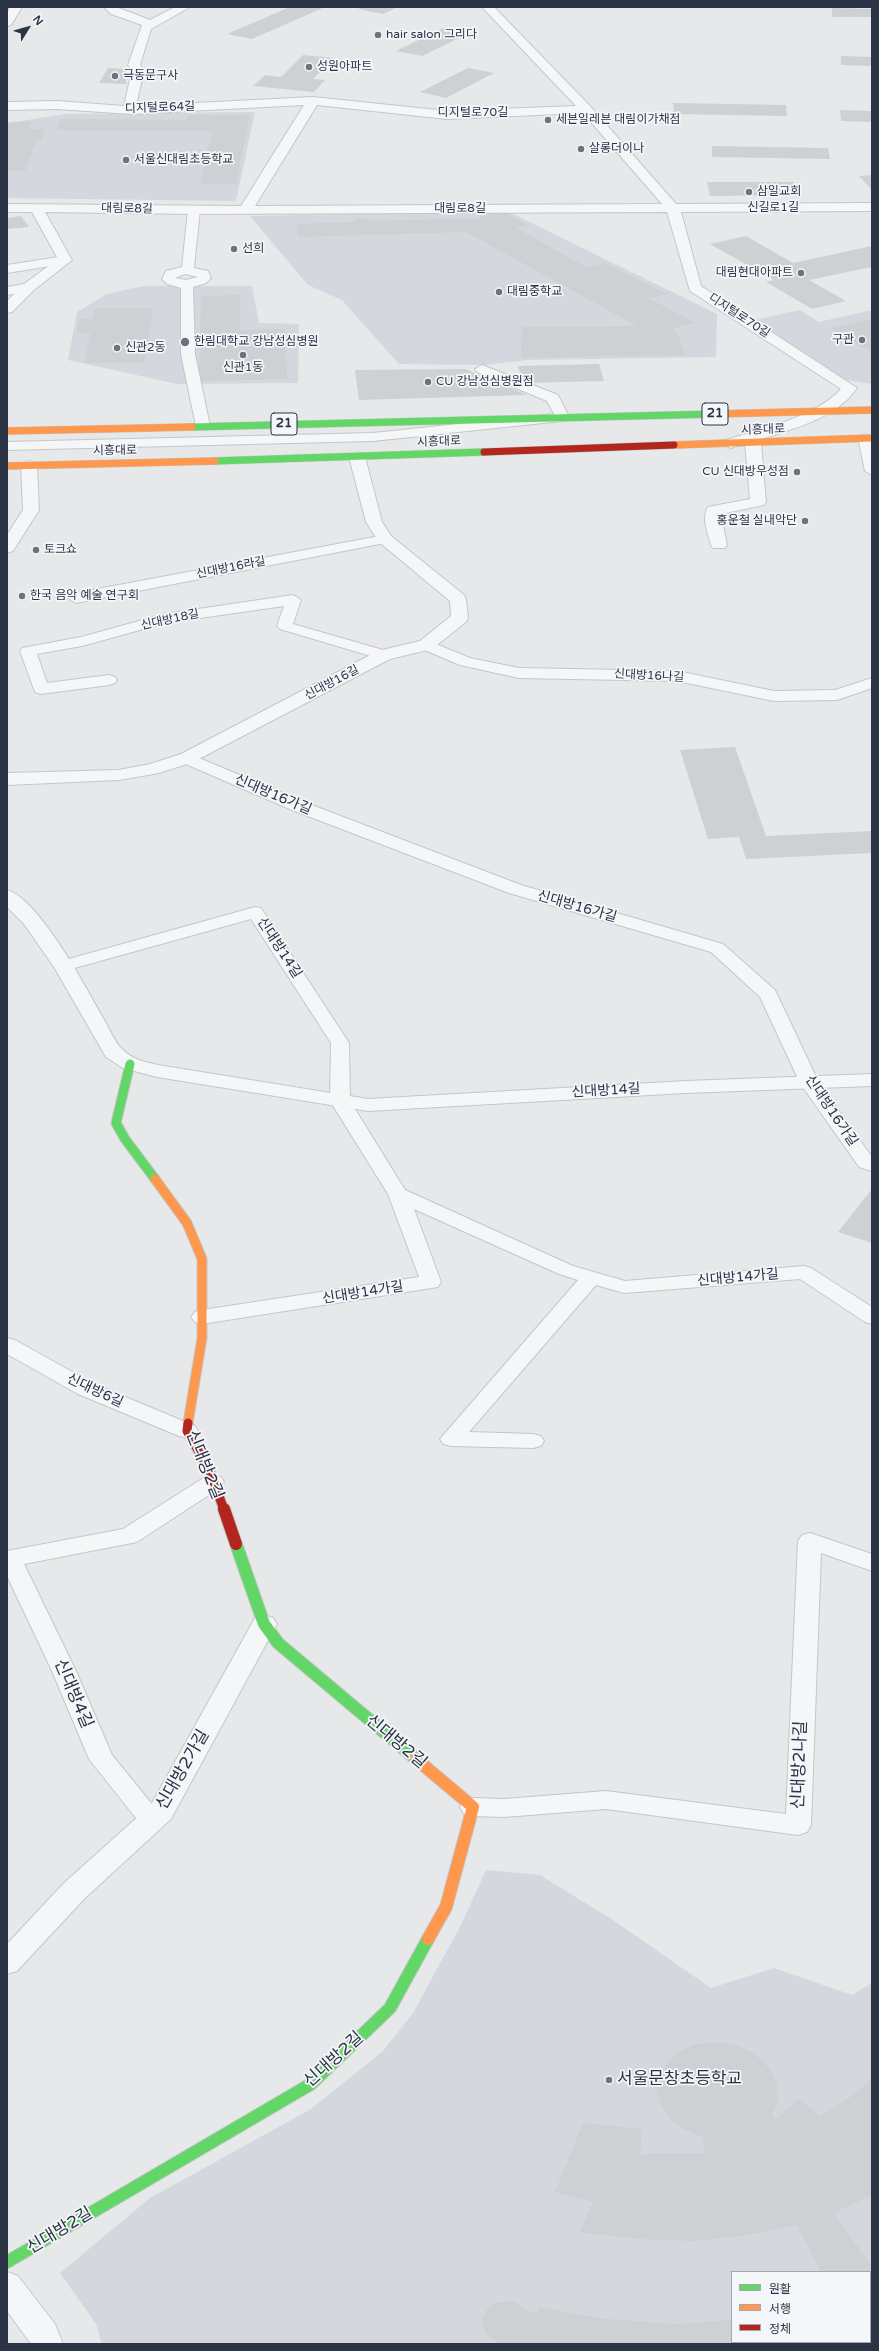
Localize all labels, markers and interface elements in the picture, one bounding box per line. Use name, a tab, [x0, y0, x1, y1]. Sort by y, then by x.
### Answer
north arrow	[8, 8, 48, 48]
text: N	[30, 13, 46, 28]
place label: hair salon 그리다	[386, 28, 477, 42]
marker: hair salon 그리다	[373, 30, 383, 40]
place label: 성원아파트	[317, 60, 372, 74]
marker: 성원아파트	[304, 62, 314, 72]
place label: 극동문구사	[123, 69, 178, 83]
marker: 극동문구사	[110, 71, 120, 81]
street label: 디지털로64길	[125, 100, 195, 116]
street label: 디지털로70길	[438, 106, 508, 120]
place label: 세븐일레븐 대림이가채점	[556, 113, 681, 127]
marker: 세븐일레븐 대림이가채점	[543, 115, 553, 125]
place label: 살롱더이나	[589, 142, 644, 156]
marker: 살롱더이나	[576, 144, 586, 154]
place label: 서울신대림초등학교	[134, 153, 233, 167]
marker: 서울신대림초등학교	[121, 155, 131, 165]
place label: 삼일교회	[757, 185, 801, 199]
marker: 삼일교회	[744, 187, 754, 197]
street label: 대림로8길	[101, 201, 153, 217]
street label: 신길로1길	[747, 201, 799, 215]
street label: 대림로8길	[434, 202, 486, 216]
place label: 선희	[242, 242, 264, 256]
marker: 선희	[229, 244, 239, 254]
place label: 대림현대아파트	[716, 266, 793, 280]
marker: 대림현대아파트	[796, 268, 806, 278]
place label: 대림중학교	[507, 285, 562, 299]
marker: 대림중학교	[494, 287, 504, 297]
street label: 디지털로70길	[706, 291, 772, 341]
place label: 구관	[832, 333, 854, 347]
place label: 한림대학교 강남성심병원	[194, 335, 319, 349]
marker: 구관	[857, 335, 867, 345]
marker: 한림대학교 강남성심병원	[179, 336, 191, 348]
place label: 신관2동	[125, 341, 166, 355]
marker: 신관2동	[112, 343, 122, 353]
marker: 신관1동	[238, 350, 248, 360]
place label: 신관1동	[223, 361, 263, 375]
place label: CU 강남성심병원점	[436, 375, 534, 389]
marker: CU 강남성심병원점	[423, 377, 433, 387]
road number: 21	[702, 403, 728, 425]
road number: 21	[271, 413, 297, 435]
street label: 시흥대로	[741, 422, 785, 438]
street label: 시흥대로	[417, 434, 461, 450]
street label: 시흥대로	[93, 443, 137, 459]
place label: CU 신대방우성점	[702, 465, 789, 479]
marker: CU 신대방우성점	[792, 467, 802, 477]
place label: 홍운철 실내악단	[717, 514, 797, 528]
marker: 홍운철 실내악단	[800, 516, 810, 526]
place label: 토크쇼	[44, 543, 77, 557]
marker: 토크쇼	[31, 545, 41, 555]
street label: 신대방16라길	[195, 554, 267, 582]
place label: 한국 음악 예술 연구회	[30, 589, 139, 603]
marker: 한국 음악 예술 연구회	[17, 591, 27, 601]
street label: 신대방18길	[140, 607, 200, 633]
street label: 신대방16길	[302, 663, 362, 703]
street label: 신대방16나길	[614, 667, 684, 685]
street label: 신대방16가길	[232, 771, 314, 819]
street label: 신대방16가길	[535, 888, 619, 926]
street label: 신대방14길	[253, 914, 305, 982]
street label: 신대방16가길	[801, 1072, 861, 1150]
street label: 신대방14길	[571, 1081, 641, 1101]
street label: 신대방14가길	[696, 1266, 780, 1290]
street label: 신대방14가길	[321, 1278, 405, 1308]
street label: 신대방6길	[64, 1371, 126, 1411]
street label: 신대방2길	[181, 1427, 227, 1503]
street label: 신대방4길	[49, 1656, 97, 1732]
street label: 신대방2길	[361, 1711, 431, 1773]
street label: 신대방2나길	[788, 1720, 812, 1810]
street label: 신대방2가길	[152, 1726, 214, 1814]
street label: 신대방2길	[300, 2028, 368, 2092]
place label: 서울문창초등학교	[617, 2070, 742, 2090]
marker: 서울문창초등학교	[604, 2075, 614, 2085]
street label: 신대방2길	[23, 2203, 97, 2259]
legend	[731, 2271, 871, 2343]
text: 원활	[769, 2282, 791, 2296]
text: 서행	[769, 2302, 791, 2316]
text: 정체	[769, 2322, 791, 2336]

